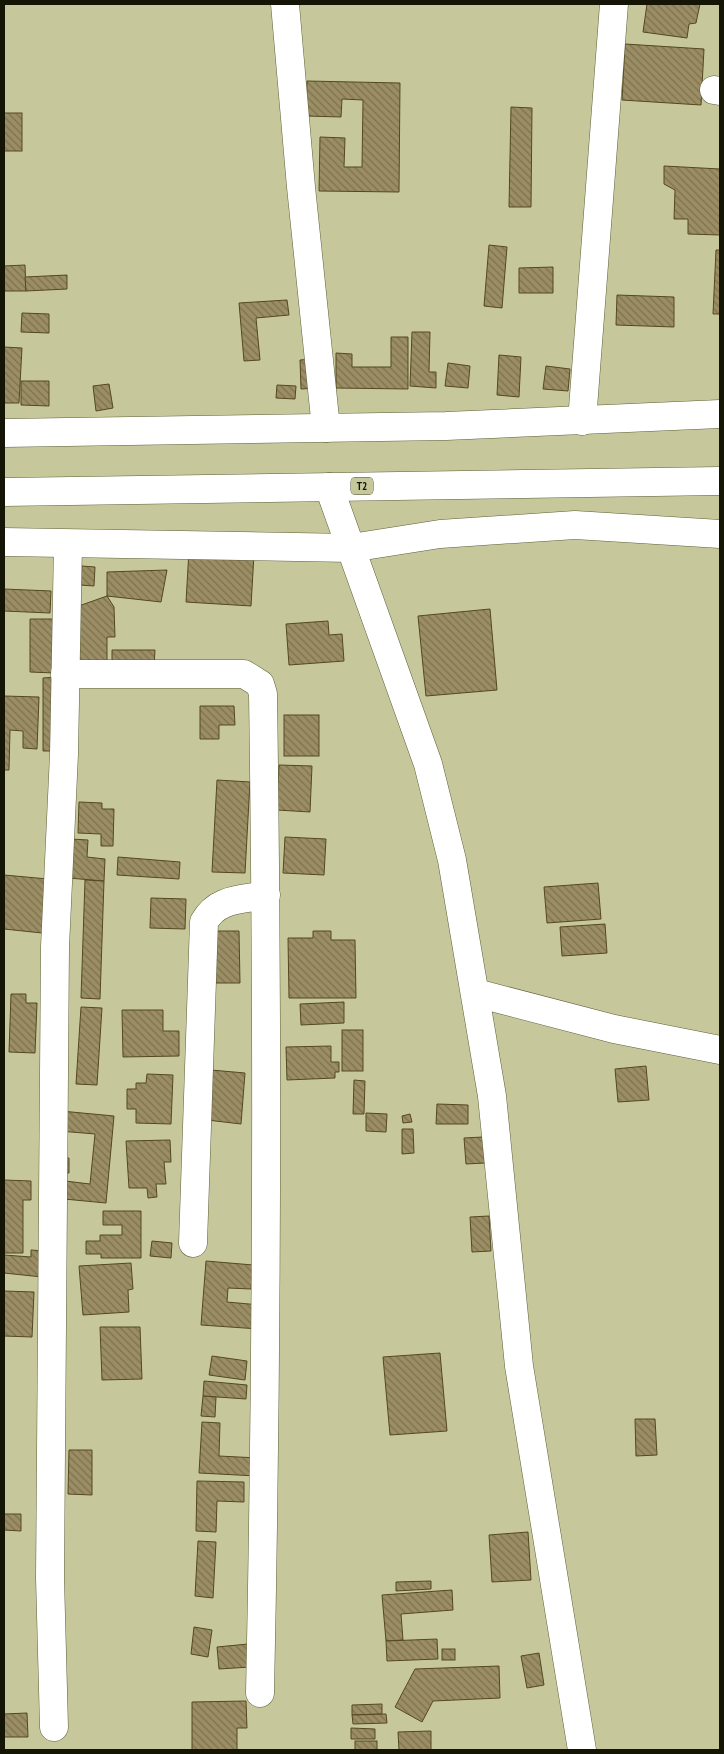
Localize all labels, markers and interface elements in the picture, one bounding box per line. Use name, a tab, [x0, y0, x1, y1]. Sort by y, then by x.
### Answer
road number: T2	[351, 478, 373, 494]

